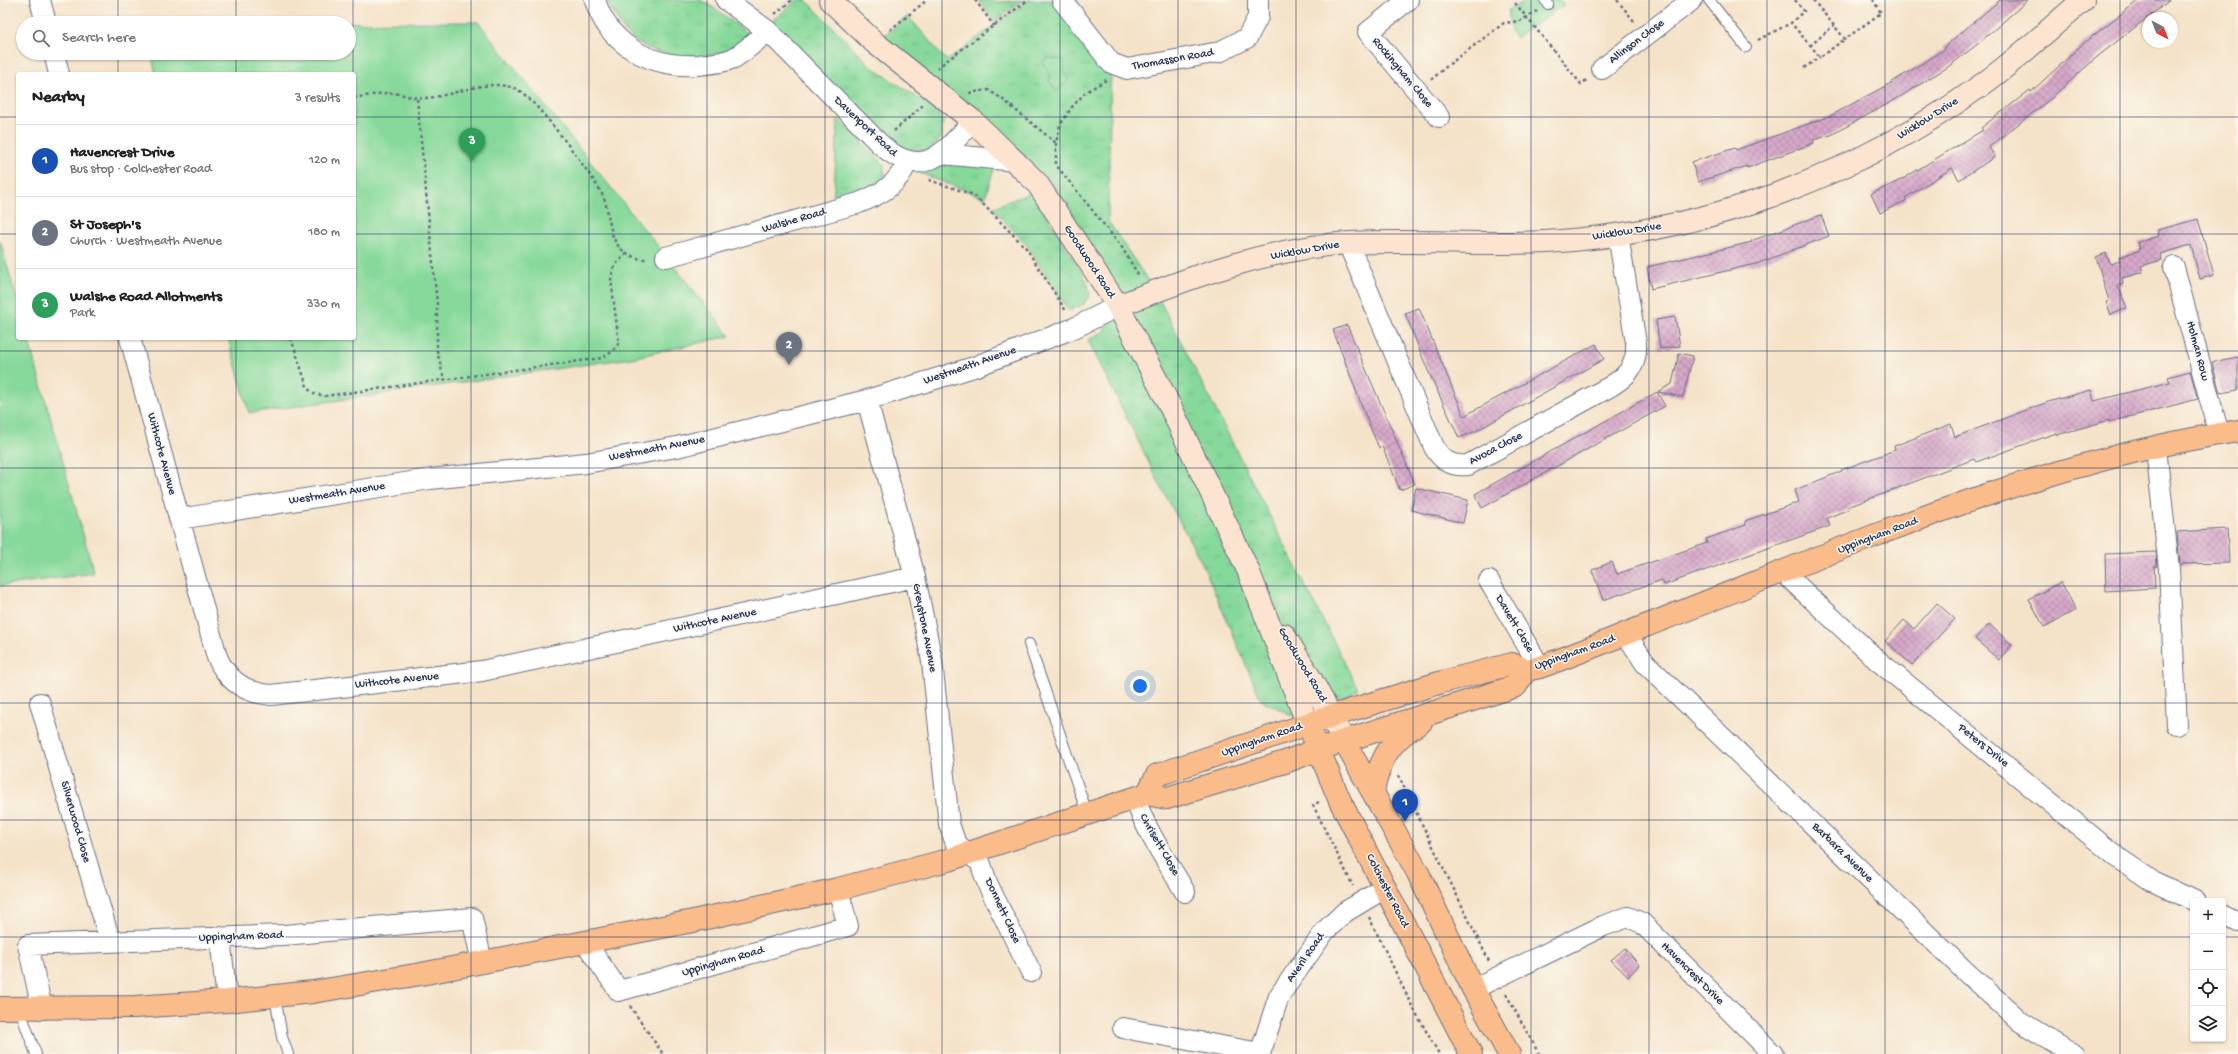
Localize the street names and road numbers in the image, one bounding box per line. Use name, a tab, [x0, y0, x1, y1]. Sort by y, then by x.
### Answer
street label: Allinson Close	[1606, 16, 1668, 67]
street label: Rockingham Close	[1369, 35, 1436, 112]
street label: Thomasson Road	[1130, 46, 1216, 74]
street label: Davenport Road	[830, 93, 900, 161]
street label: Wicklow Drive	[1895, 94, 1962, 143]
street label: Walshe Road	[761, 205, 828, 237]
street label: Wicklow Drive	[1592, 220, 1663, 244]
street label: Goodwood Road	[1060, 223, 1119, 302]
street label: Wicklow Drive	[1270, 238, 1341, 264]
street label: Holman Row	[2182, 320, 2212, 383]
street label: Westmeath Avenue	[922, 343, 1019, 388]
street label: Withcote Avenue	[143, 411, 179, 497]
street label: Avoca Close	[1467, 429, 1526, 469]
street label: Westmeath Avenue	[608, 433, 707, 465]
street label: Westmeath Avenue	[288, 479, 387, 509]
street label: Uppingham Road	[1836, 514, 1921, 558]
street label: Greystone Avenue	[909, 582, 940, 674]
street label: Davett Close	[1491, 592, 1537, 656]
street label: Withcote Avenue	[672, 605, 759, 637]
street label: Goodwood Road	[1274, 625, 1330, 706]
street label: Uppingham Road	[1533, 632, 1618, 674]
street label: Withcote Avenue	[354, 670, 441, 692]
street label: Uppingham Road	[1220, 719, 1305, 760]
street label: Peters Drive	[1954, 721, 2012, 771]
street label: Silverwood Close	[57, 780, 94, 865]
street label: Chrisett Close	[1136, 812, 1183, 879]
street label: Barbara Avenue	[1808, 820, 1876, 886]
street label: Colchester Road	[1362, 852, 1412, 931]
street label: Donnett Close	[980, 875, 1024, 947]
street label: Uppingham Road	[199, 928, 284, 945]
street label: Averil Road	[1284, 930, 1329, 985]
street label: Havencrest Drive	[1658, 940, 1727, 1009]
street label: Uppingham Road	[680, 943, 766, 980]

